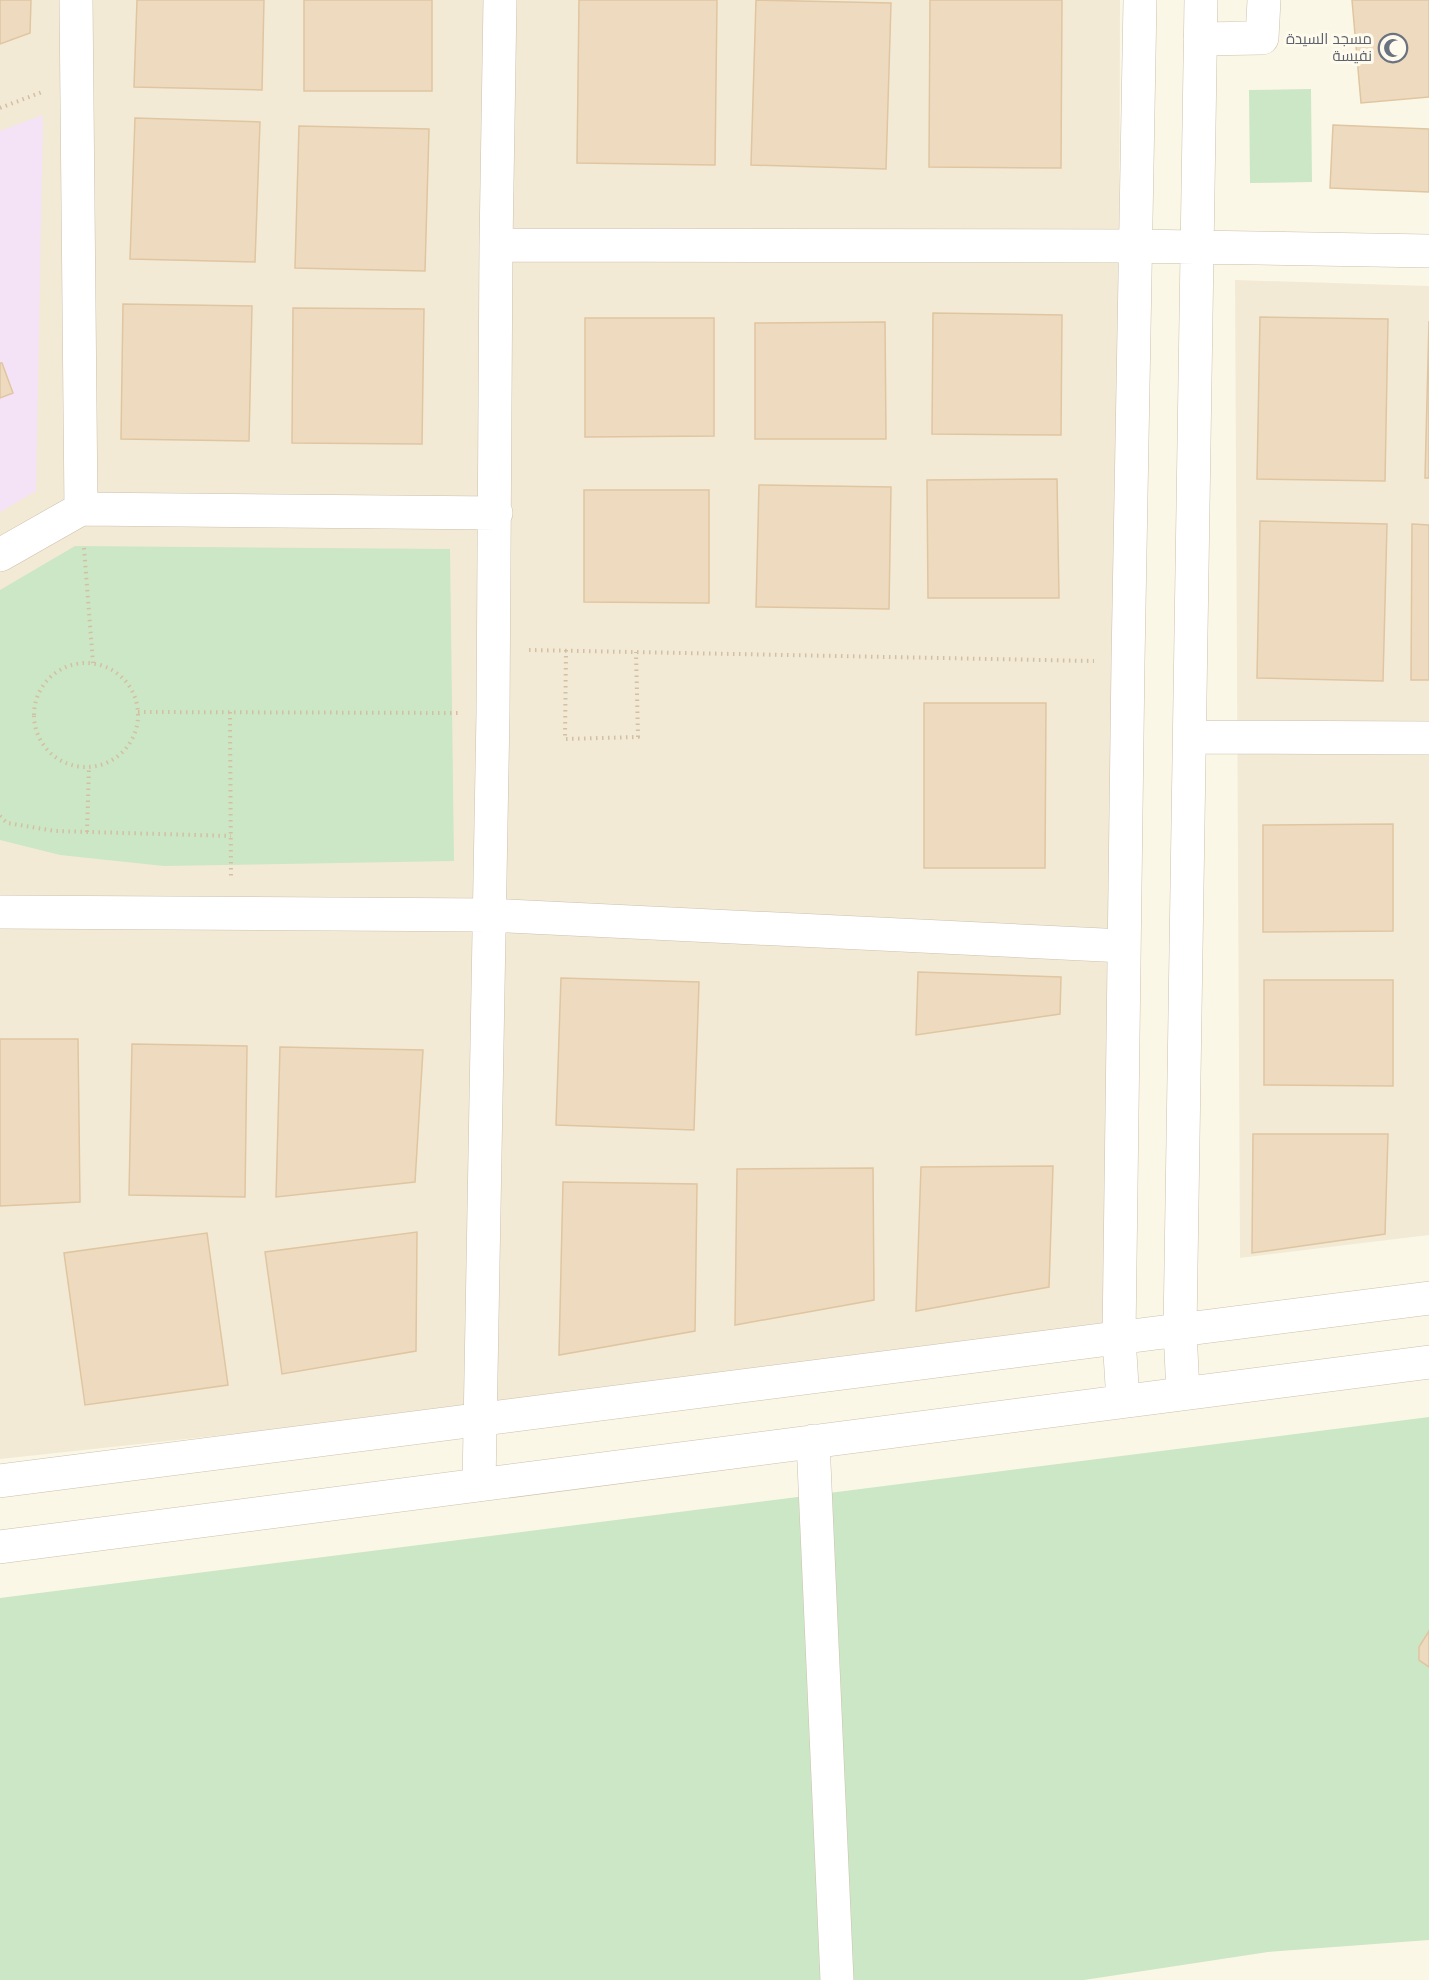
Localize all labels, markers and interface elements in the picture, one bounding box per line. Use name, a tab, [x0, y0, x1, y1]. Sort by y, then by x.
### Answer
place label: مسجد السيدة نفيسة	[1286, 30, 1372, 64]
mosque icon: مسجد السيدة نفيسة	[1377, 32, 1409, 64]

